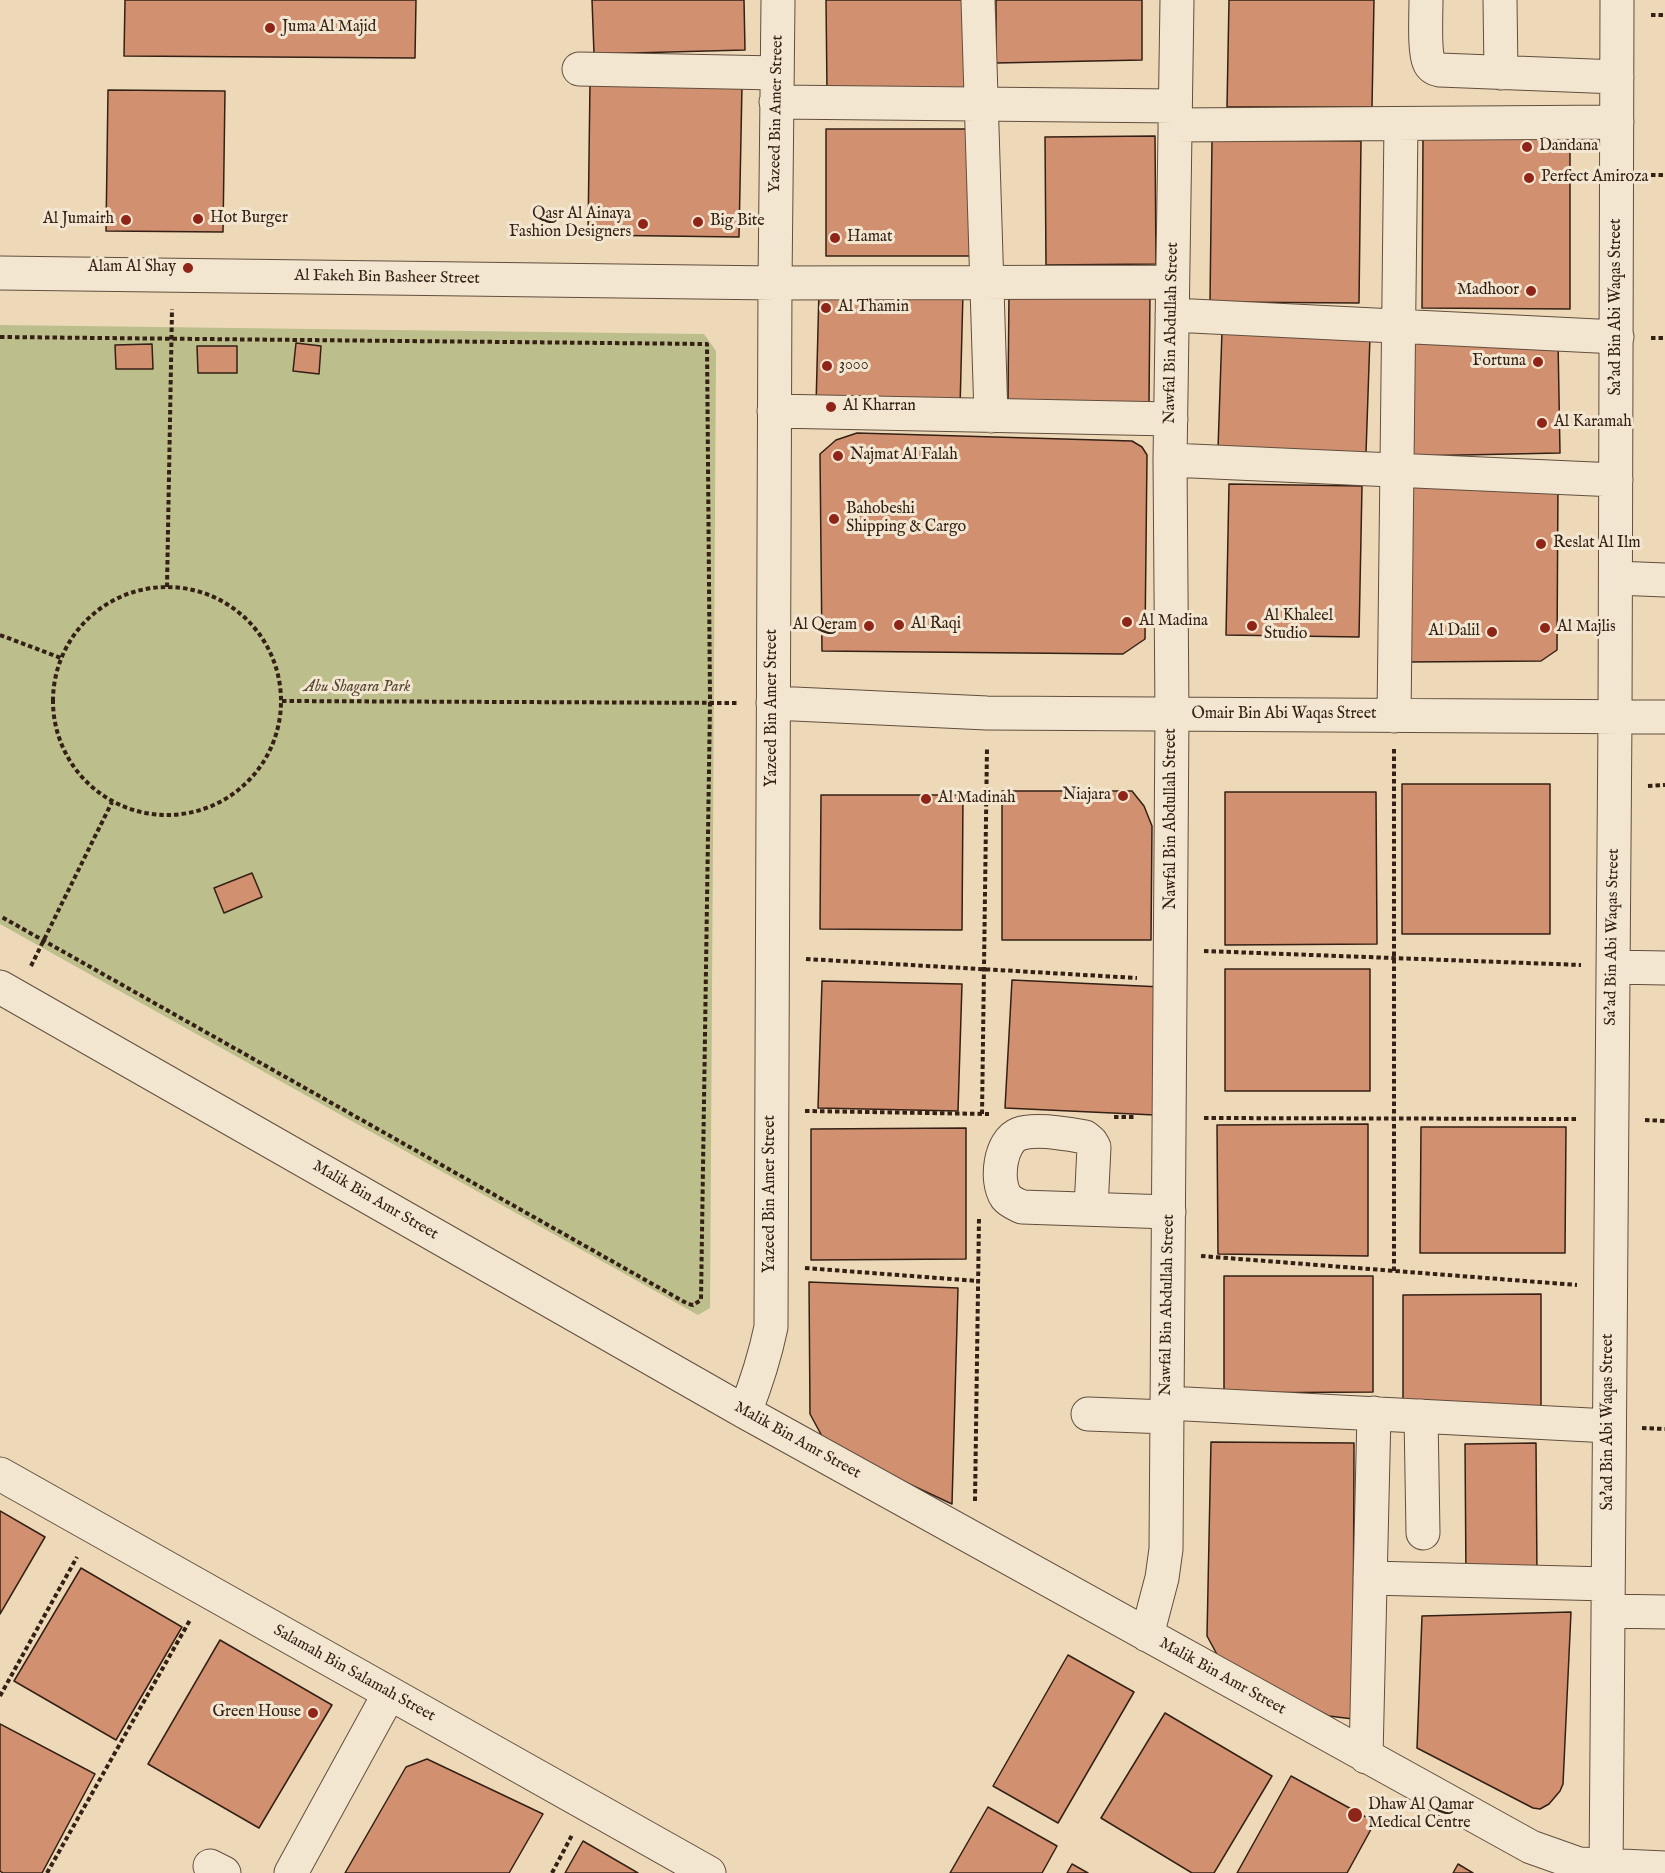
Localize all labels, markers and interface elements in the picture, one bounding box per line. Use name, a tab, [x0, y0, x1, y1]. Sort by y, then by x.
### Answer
place label: Juma Al Majid	[282, 18, 376, 38]
marker: Juma Al Majid	[263, 21, 277, 35]
street label: Yazeed Bin Amer Street	[766, 35, 788, 193]
place label: Dandana	[1539, 137, 1598, 157]
marker: Dandana	[1520, 140, 1534, 154]
place label: Perfect Amiroza	[1541, 168, 1648, 188]
marker: Perfect Amiroza	[1522, 171, 1536, 185]
place label: Qasr Al Ainaya Fashion Designers	[509, 205, 631, 243]
place label: Hot Burger	[210, 209, 288, 229]
place label: Al Jumairh	[43, 210, 114, 230]
marker: Hot Burger	[191, 212, 205, 226]
place label: Big Bite	[710, 212, 765, 232]
marker: Al Jumairh	[119, 213, 133, 227]
marker: Big Bite	[691, 215, 705, 229]
marker: Qasr Al Ainaya Fashion Designers	[636, 217, 650, 231]
street label: Sa'ad Bin Abi Waqas Street	[1607, 218, 1627, 396]
place label: Hamat	[847, 228, 892, 248]
marker: Hamat	[828, 231, 842, 245]
street label: Nawfal Bin Abdullah Street	[1161, 242, 1183, 424]
place label: Alam Al Shay	[88, 258, 176, 278]
marker: Alam Al Shay	[181, 261, 195, 275]
street label: Al Fakeh Bin Basheer Street	[294, 267, 480, 289]
place label: Madhoor	[1457, 281, 1519, 301]
marker: Madhoor	[1524, 284, 1538, 298]
place label: Al Thamin	[838, 298, 909, 318]
marker: Al Thamin	[819, 301, 833, 315]
place label: Fortuna	[1472, 352, 1526, 372]
marker: Fortuna	[1531, 355, 1545, 369]
place label: 3000	[839, 356, 869, 376]
marker: 3000	[820, 359, 834, 373]
place label: Al Kharran	[843, 397, 916, 417]
marker: Al Kharran	[824, 400, 838, 414]
place label: Al Karamah	[1554, 413, 1632, 433]
marker: Al Karamah	[1535, 416, 1549, 430]
place label: Najmat Al Falah	[850, 446, 958, 466]
marker: Najmat Al Falah	[831, 449, 845, 463]
place label: Bahobeshi Shipping & Cargo	[846, 500, 966, 538]
marker: Bahobeshi Shipping & Cargo	[827, 512, 841, 526]
place label: Reslat Al Ilm	[1553, 534, 1641, 554]
marker: Reslat Al Ilm	[1534, 537, 1548, 551]
place label: Al Khaleel Studio	[1264, 607, 1333, 645]
place label: Al Madina	[1139, 612, 1208, 632]
place label: Al Raqi	[911, 615, 961, 635]
marker: Al Madina	[1120, 615, 1134, 629]
place label: Al Qeram	[793, 616, 857, 636]
marker: Al Raqi	[892, 618, 906, 632]
place label: Al Majlis	[1557, 618, 1616, 638]
marker: Al Qeram	[862, 619, 876, 633]
marker: Al Khaleel Studio	[1245, 619, 1259, 633]
marker: Al Majlis	[1538, 621, 1552, 635]
place label: Al Dalil	[1429, 622, 1480, 642]
marker: Al Dalil	[1485, 625, 1499, 639]
street label: Yazeed Bin Amer Street	[763, 629, 783, 787]
park label: Abu Shagara Park	[304, 678, 410, 698]
street label: Omair Bin Abi Waqas Street	[1191, 705, 1377, 725]
street label: Nawfal Bin Abdullah Street	[1162, 728, 1182, 910]
place label: Niajara	[1063, 786, 1111, 806]
place label: Al Madinah	[938, 789, 1015, 809]
marker: Niajara	[1116, 789, 1130, 803]
marker: Al Madinah	[919, 792, 933, 806]
street label: Sa'ad Bin Abi Waqas Street	[1602, 848, 1624, 1026]
street label: Yazeed Bin Amer Street	[761, 1115, 781, 1273]
street label: Malik Bin Amr Street	[309, 1157, 441, 1245]
street label: Nawfal Bin Abdullah Street	[1157, 1214, 1179, 1396]
street label: Sa'ad Bin Abi Waqas Street	[1599, 1333, 1619, 1511]
street label: Malik Bin Amr Street	[730, 1398, 864, 1484]
street label: Salamah Bin Salamah Street	[270, 1621, 438, 1727]
street label: Malik Bin Amr Street	[1155, 1634, 1289, 1720]
place label: Green House	[212, 1703, 301, 1723]
marker: Green House	[306, 1706, 320, 1720]
place label: Dhaw Al Qamar Medical Centre	[1368, 1796, 1474, 1834]
marker: Dhaw Al Qamar Medical Centre	[1346, 1806, 1364, 1824]

